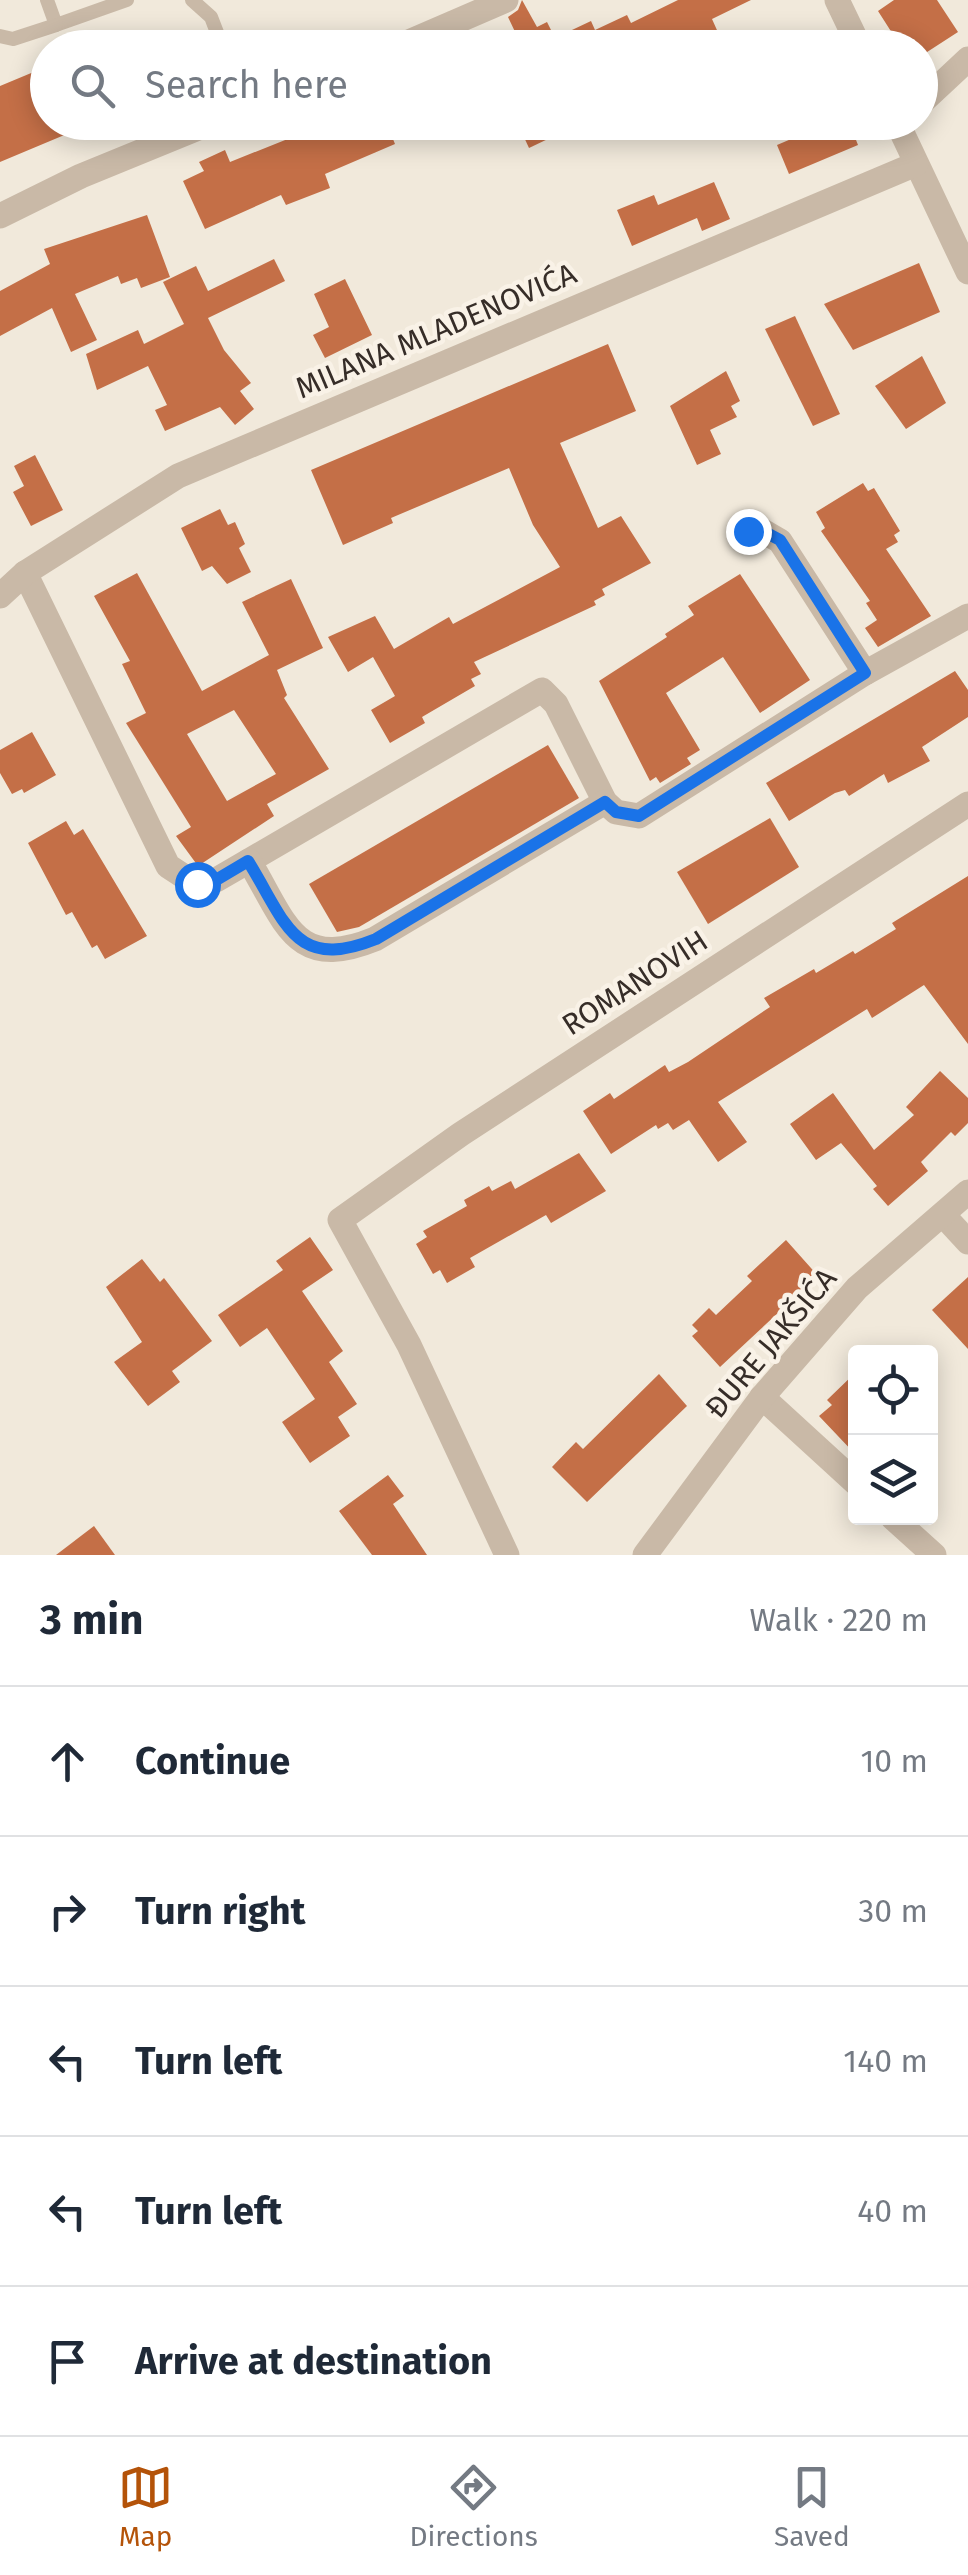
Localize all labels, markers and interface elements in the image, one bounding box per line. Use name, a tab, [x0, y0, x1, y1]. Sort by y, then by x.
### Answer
search box	[30, 30, 938, 140]
icon: search	[65, 58, 120, 113]
text: Search here	[145, 62, 348, 108]
street label: MILANA MLADENOVIĆA	[290, 255, 582, 406]
route end	[726, 509, 772, 555]
route start	[175, 862, 221, 908]
street label: ROMANOVIH	[556, 923, 714, 1043]
street label: ĐURE JAKŠIĆA	[698, 1260, 845, 1425]
map controls	[848, 1345, 938, 1525]
button: locate	[848, 1345, 938, 1435]
button: layers	[848, 1435, 938, 1525]
text: 3 min	[40, 1595, 143, 1645]
text: Walk · 220 m	[750, 1601, 928, 1639]
icon: ahead	[40, 1734, 95, 1789]
text: Continue	[135, 1738, 290, 1784]
text: 10 m	[860, 1742, 928, 1780]
icon: right	[40, 1884, 95, 1939]
text: Turn right	[135, 1888, 305, 1934]
text: 30 m	[858, 1892, 928, 1930]
icon: left	[40, 2034, 95, 2089]
text: Turn left	[135, 2038, 282, 2084]
text: 140 m	[843, 2042, 928, 2080]
icon: left	[40, 2184, 95, 2239]
text: Turn left	[135, 2188, 282, 2234]
text: 40 m	[857, 2192, 928, 2230]
icon: arrive	[40, 2334, 95, 2389]
text: Arrive at destination	[135, 2338, 492, 2384]
tab: Map	[118, 2460, 173, 2553]
tab: Directions	[409, 2460, 538, 2553]
tab: Saved	[774, 2460, 850, 2553]

